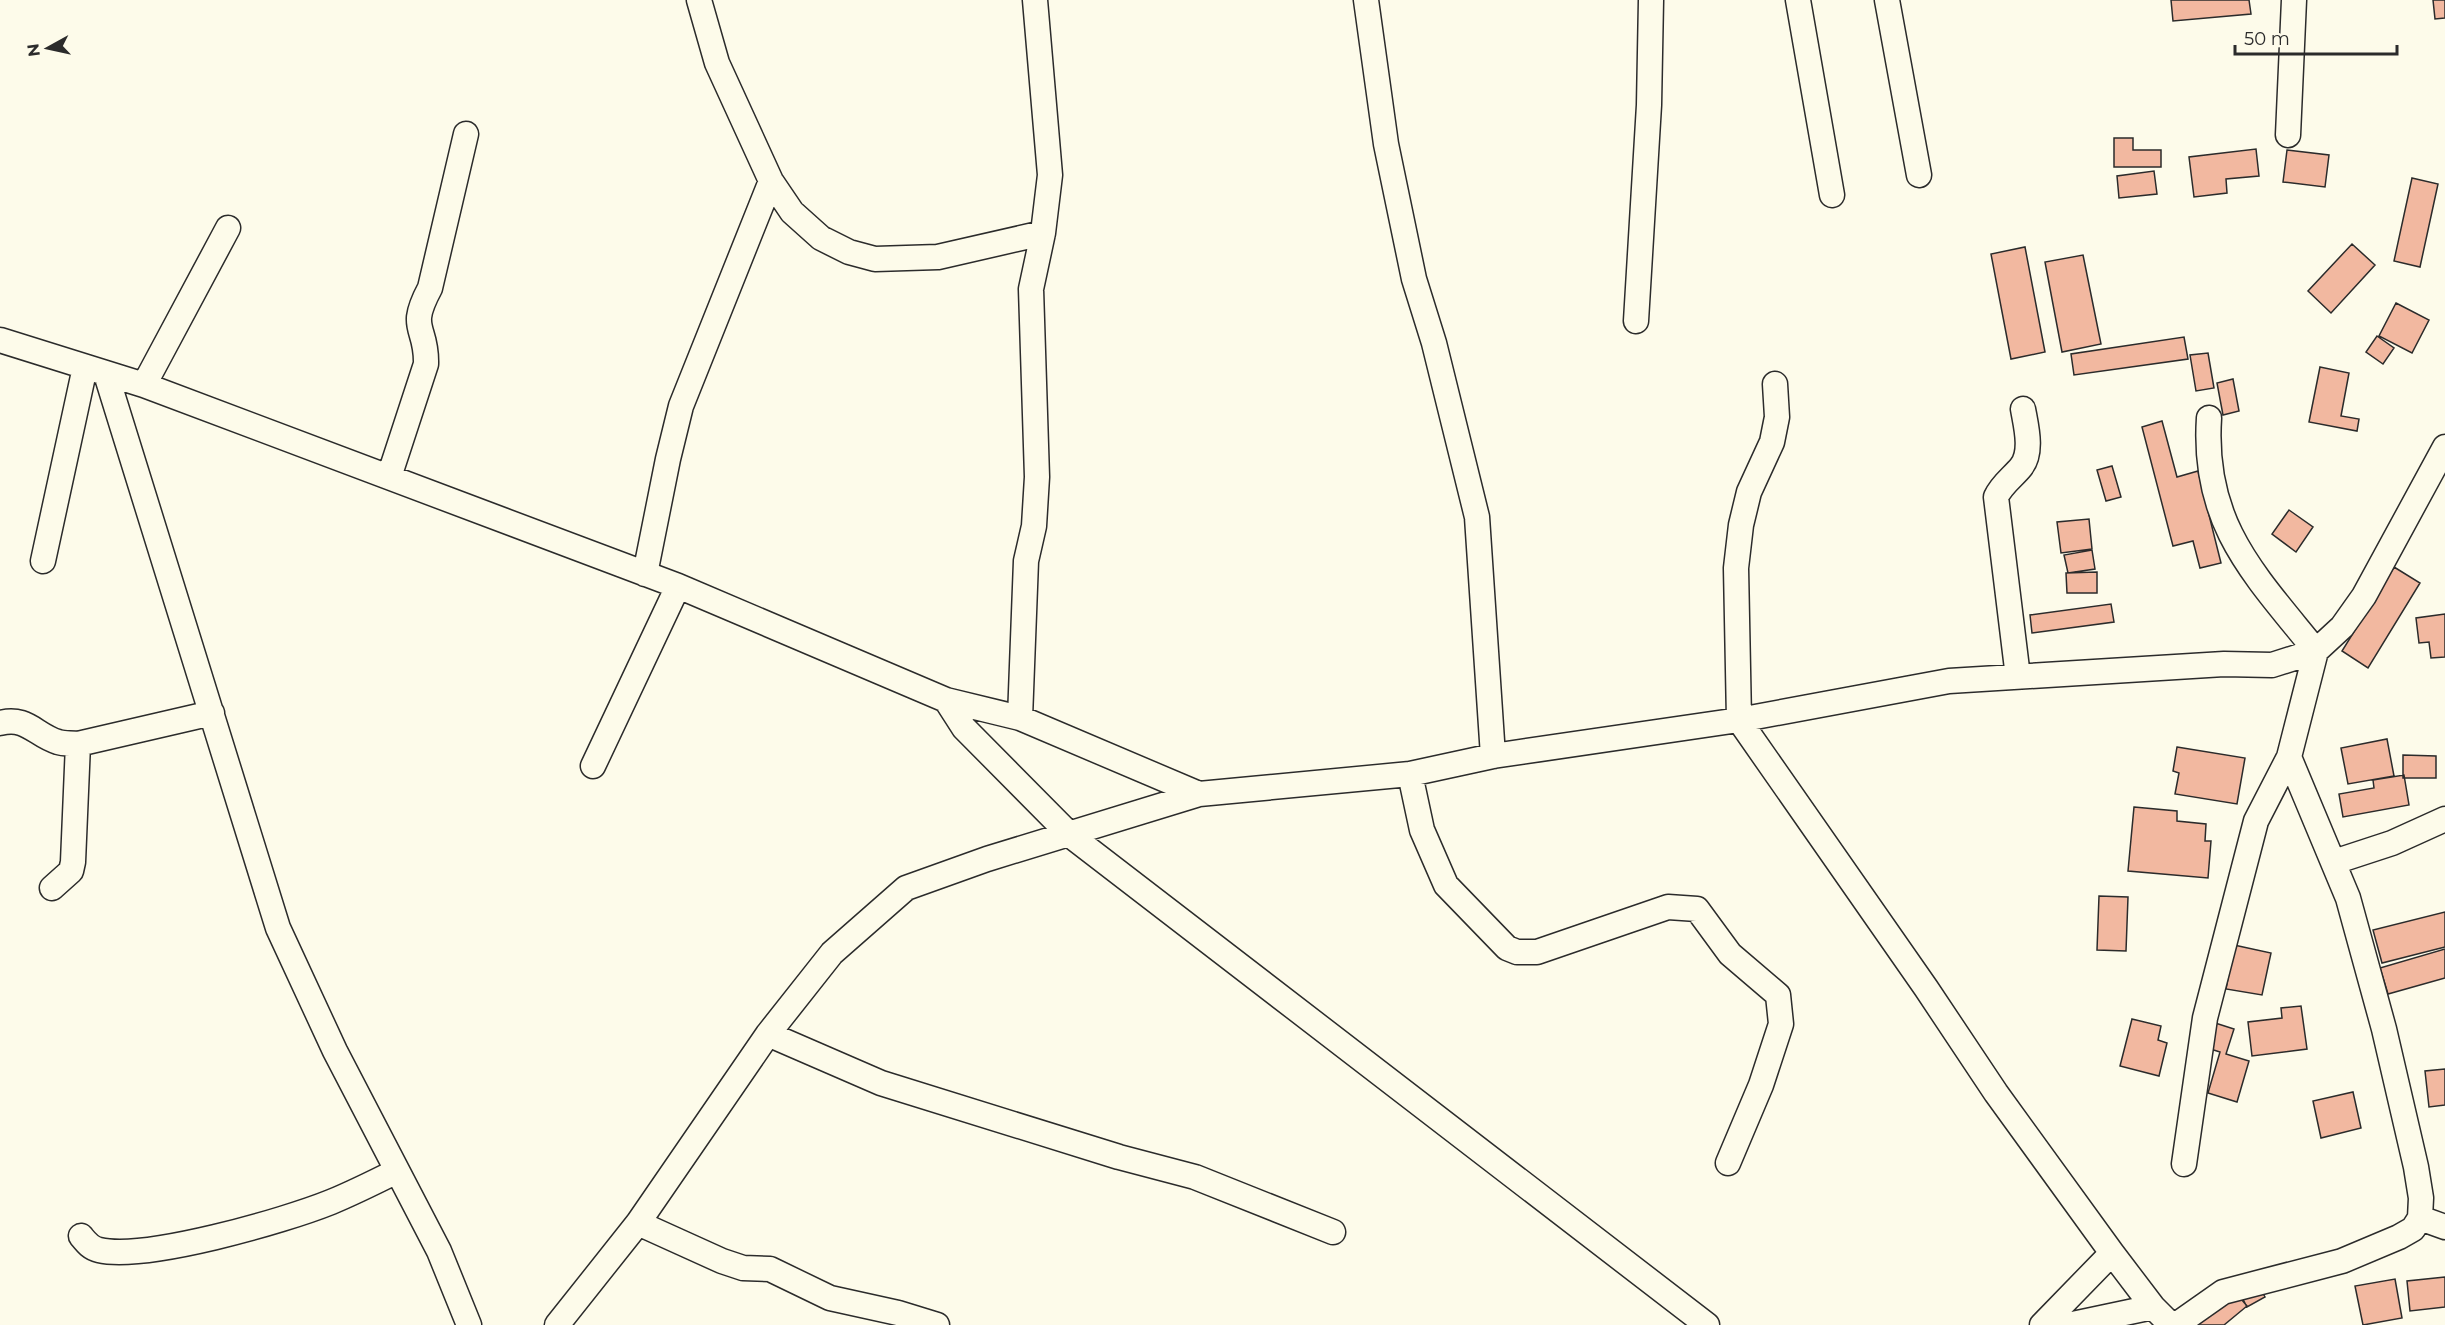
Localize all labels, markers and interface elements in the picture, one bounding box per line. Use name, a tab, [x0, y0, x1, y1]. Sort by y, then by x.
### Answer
north arrow	[18, 18, 78, 78]
scale bar	[2235, 18, 2397, 56]
text: 50 m	[2244, 28, 2290, 50]
text: N	[23, 42, 44, 58]

